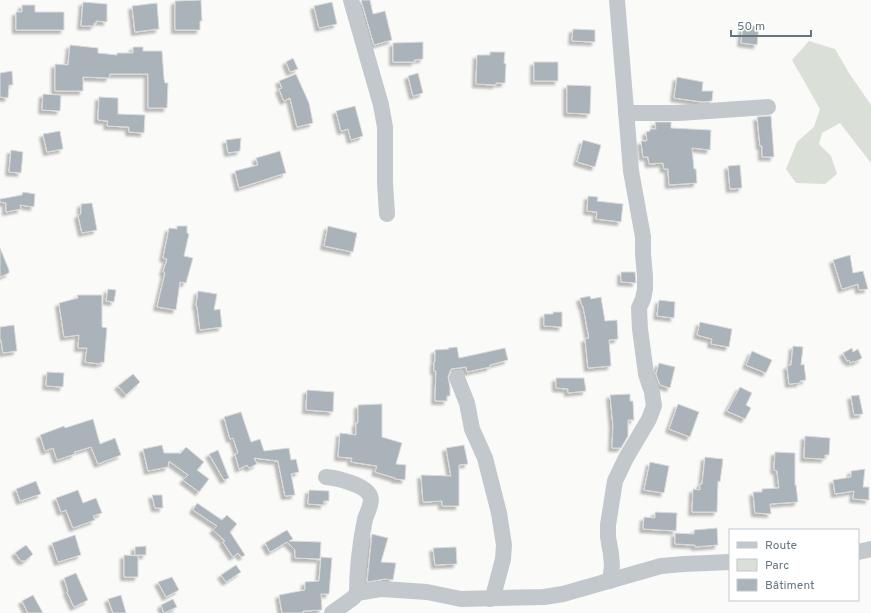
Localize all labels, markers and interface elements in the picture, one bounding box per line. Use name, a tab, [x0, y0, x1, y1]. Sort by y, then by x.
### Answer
scale bar	[731, 12, 811, 38]
text: 50 m	[737, 19, 765, 35]
legend	[729, 529, 859, 601]
text: Route	[765, 538, 797, 554]
text: Parc	[765, 558, 789, 574]
text: Bâtiment	[765, 578, 815, 594]

